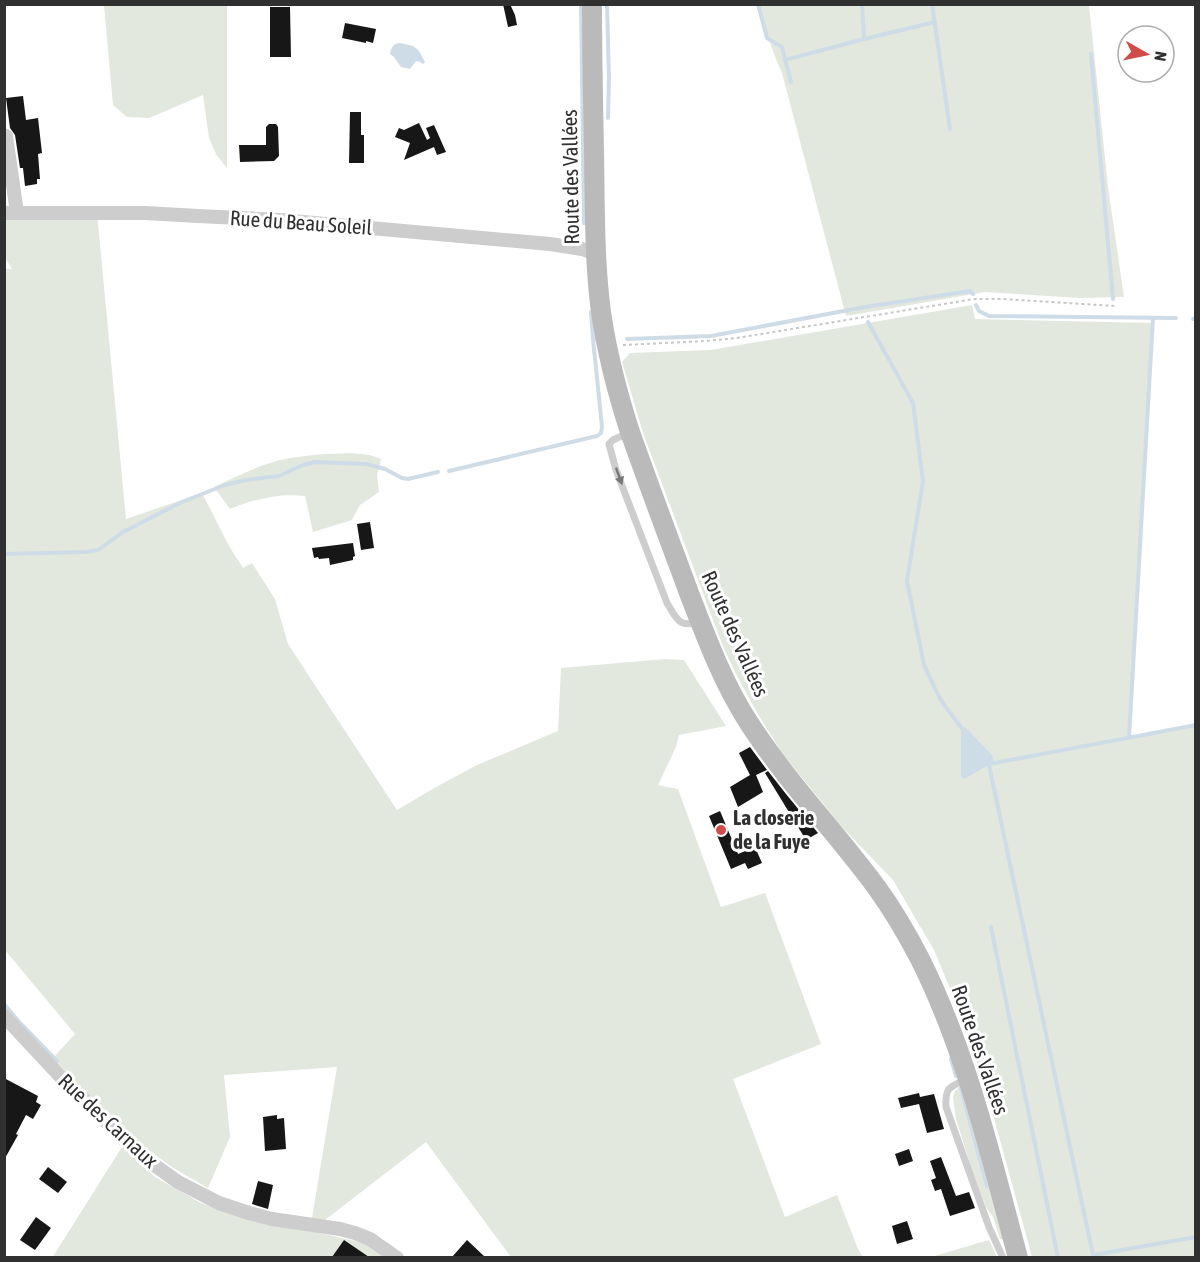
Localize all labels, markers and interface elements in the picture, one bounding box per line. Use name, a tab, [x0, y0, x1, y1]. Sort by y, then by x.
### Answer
north arrow	[1116, 24, 1176, 84]
text: N	[1151, 50, 1170, 62]
street label: Route des Vallées	[557, 109, 583, 245]
street label: Rue du Beau Soleil	[229, 205, 373, 239]
one-way arrow	[614, 467, 624, 485]
street label: Route des Vallées	[697, 567, 774, 700]
place label: La closerie de la Fuye	[733, 805, 814, 853]
marker: La closerie de la Fuye	[714, 823, 728, 837]
street label: Route des Vallées	[948, 982, 1014, 1118]
street label: Rue des Carnaux	[54, 1068, 164, 1173]

